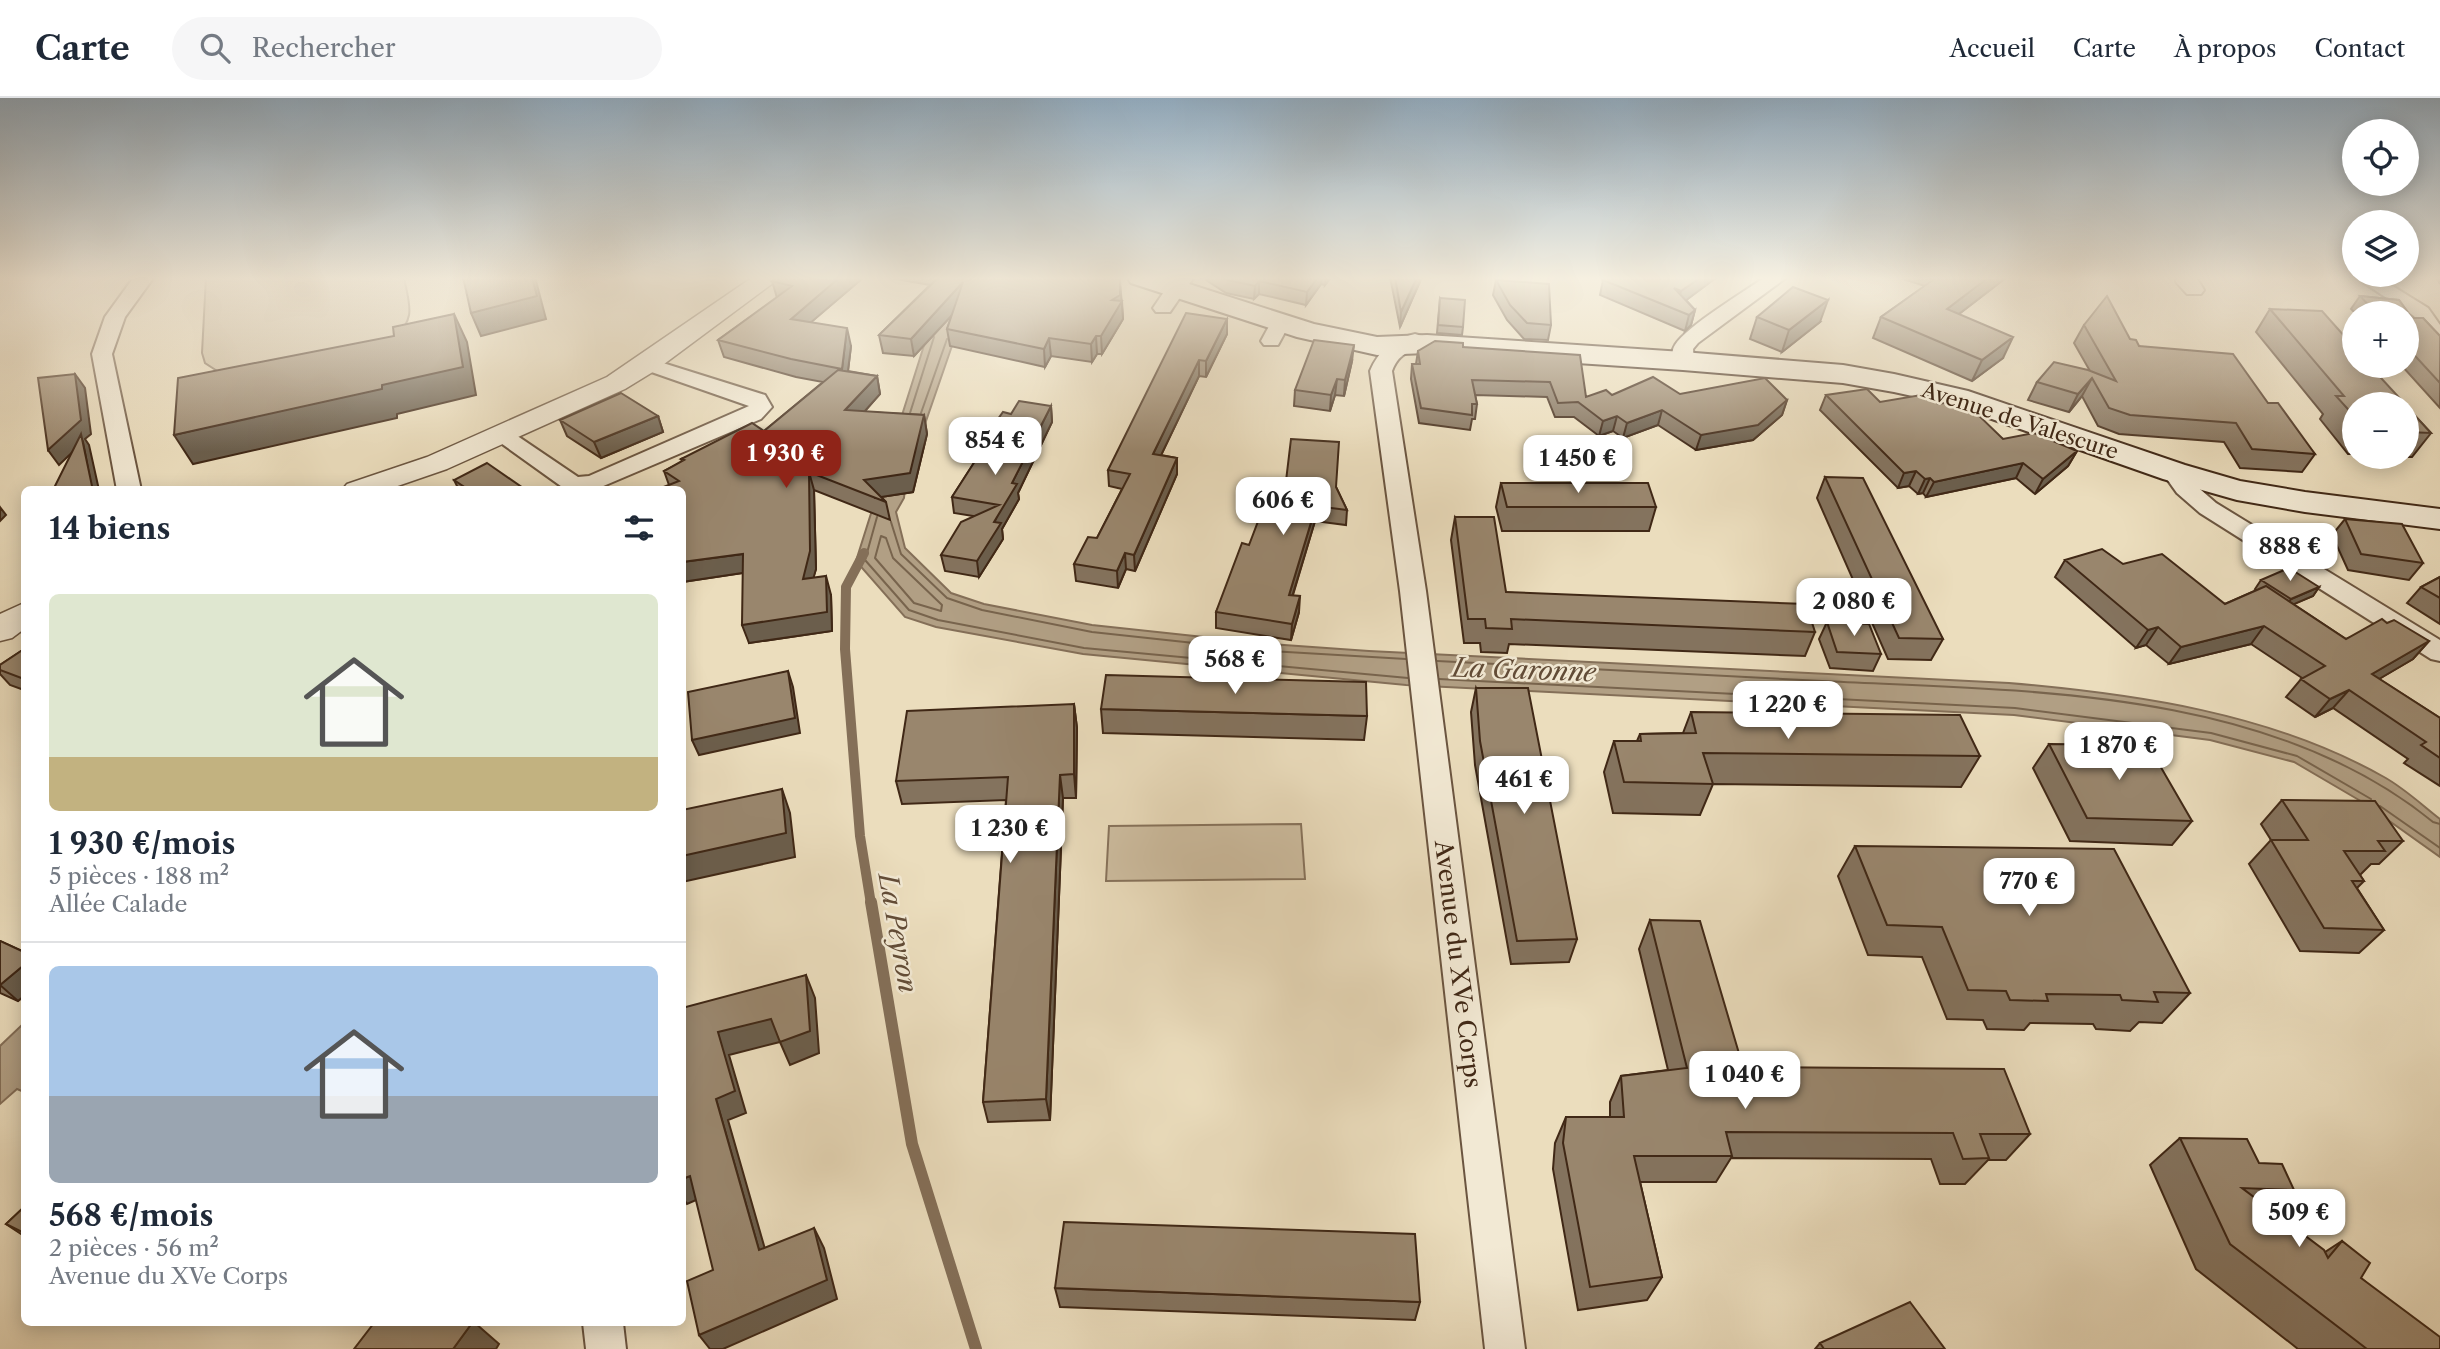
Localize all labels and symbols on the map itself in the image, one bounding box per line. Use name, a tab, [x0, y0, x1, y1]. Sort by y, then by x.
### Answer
street label: Avenue de Valescure	[1918, 377, 2122, 464]
pin: 854 €	[946, 418, 1044, 477]
pin: 1 930 €	[721, 430, 851, 490]
pin: 1 450 €	[1513, 436, 1643, 495]
pin: 606 €	[1234, 478, 1332, 537]
pin: 888 €	[2241, 524, 2339, 583]
pin: 2 080 €	[1789, 578, 1919, 638]
pin: 568 €	[1186, 636, 1284, 696]
water label: La Garonne	[1450, 651, 1598, 689]
pin: 1 220 €	[1723, 682, 1853, 741]
pin: 1 870 €	[2054, 722, 2184, 782]
pin: 461 €	[1475, 756, 1573, 816]
pin: 1 230 €	[945, 806, 1075, 865]
street label: Avenue du XVe Corps	[1429, 837, 1488, 1090]
pin: 770 €	[1980, 858, 2078, 918]
water label: La Peyron	[871, 869, 924, 995]
pin: 1 040 €	[1680, 1052, 1810, 1111]
pin: 509 €	[2250, 1190, 2348, 1249]

